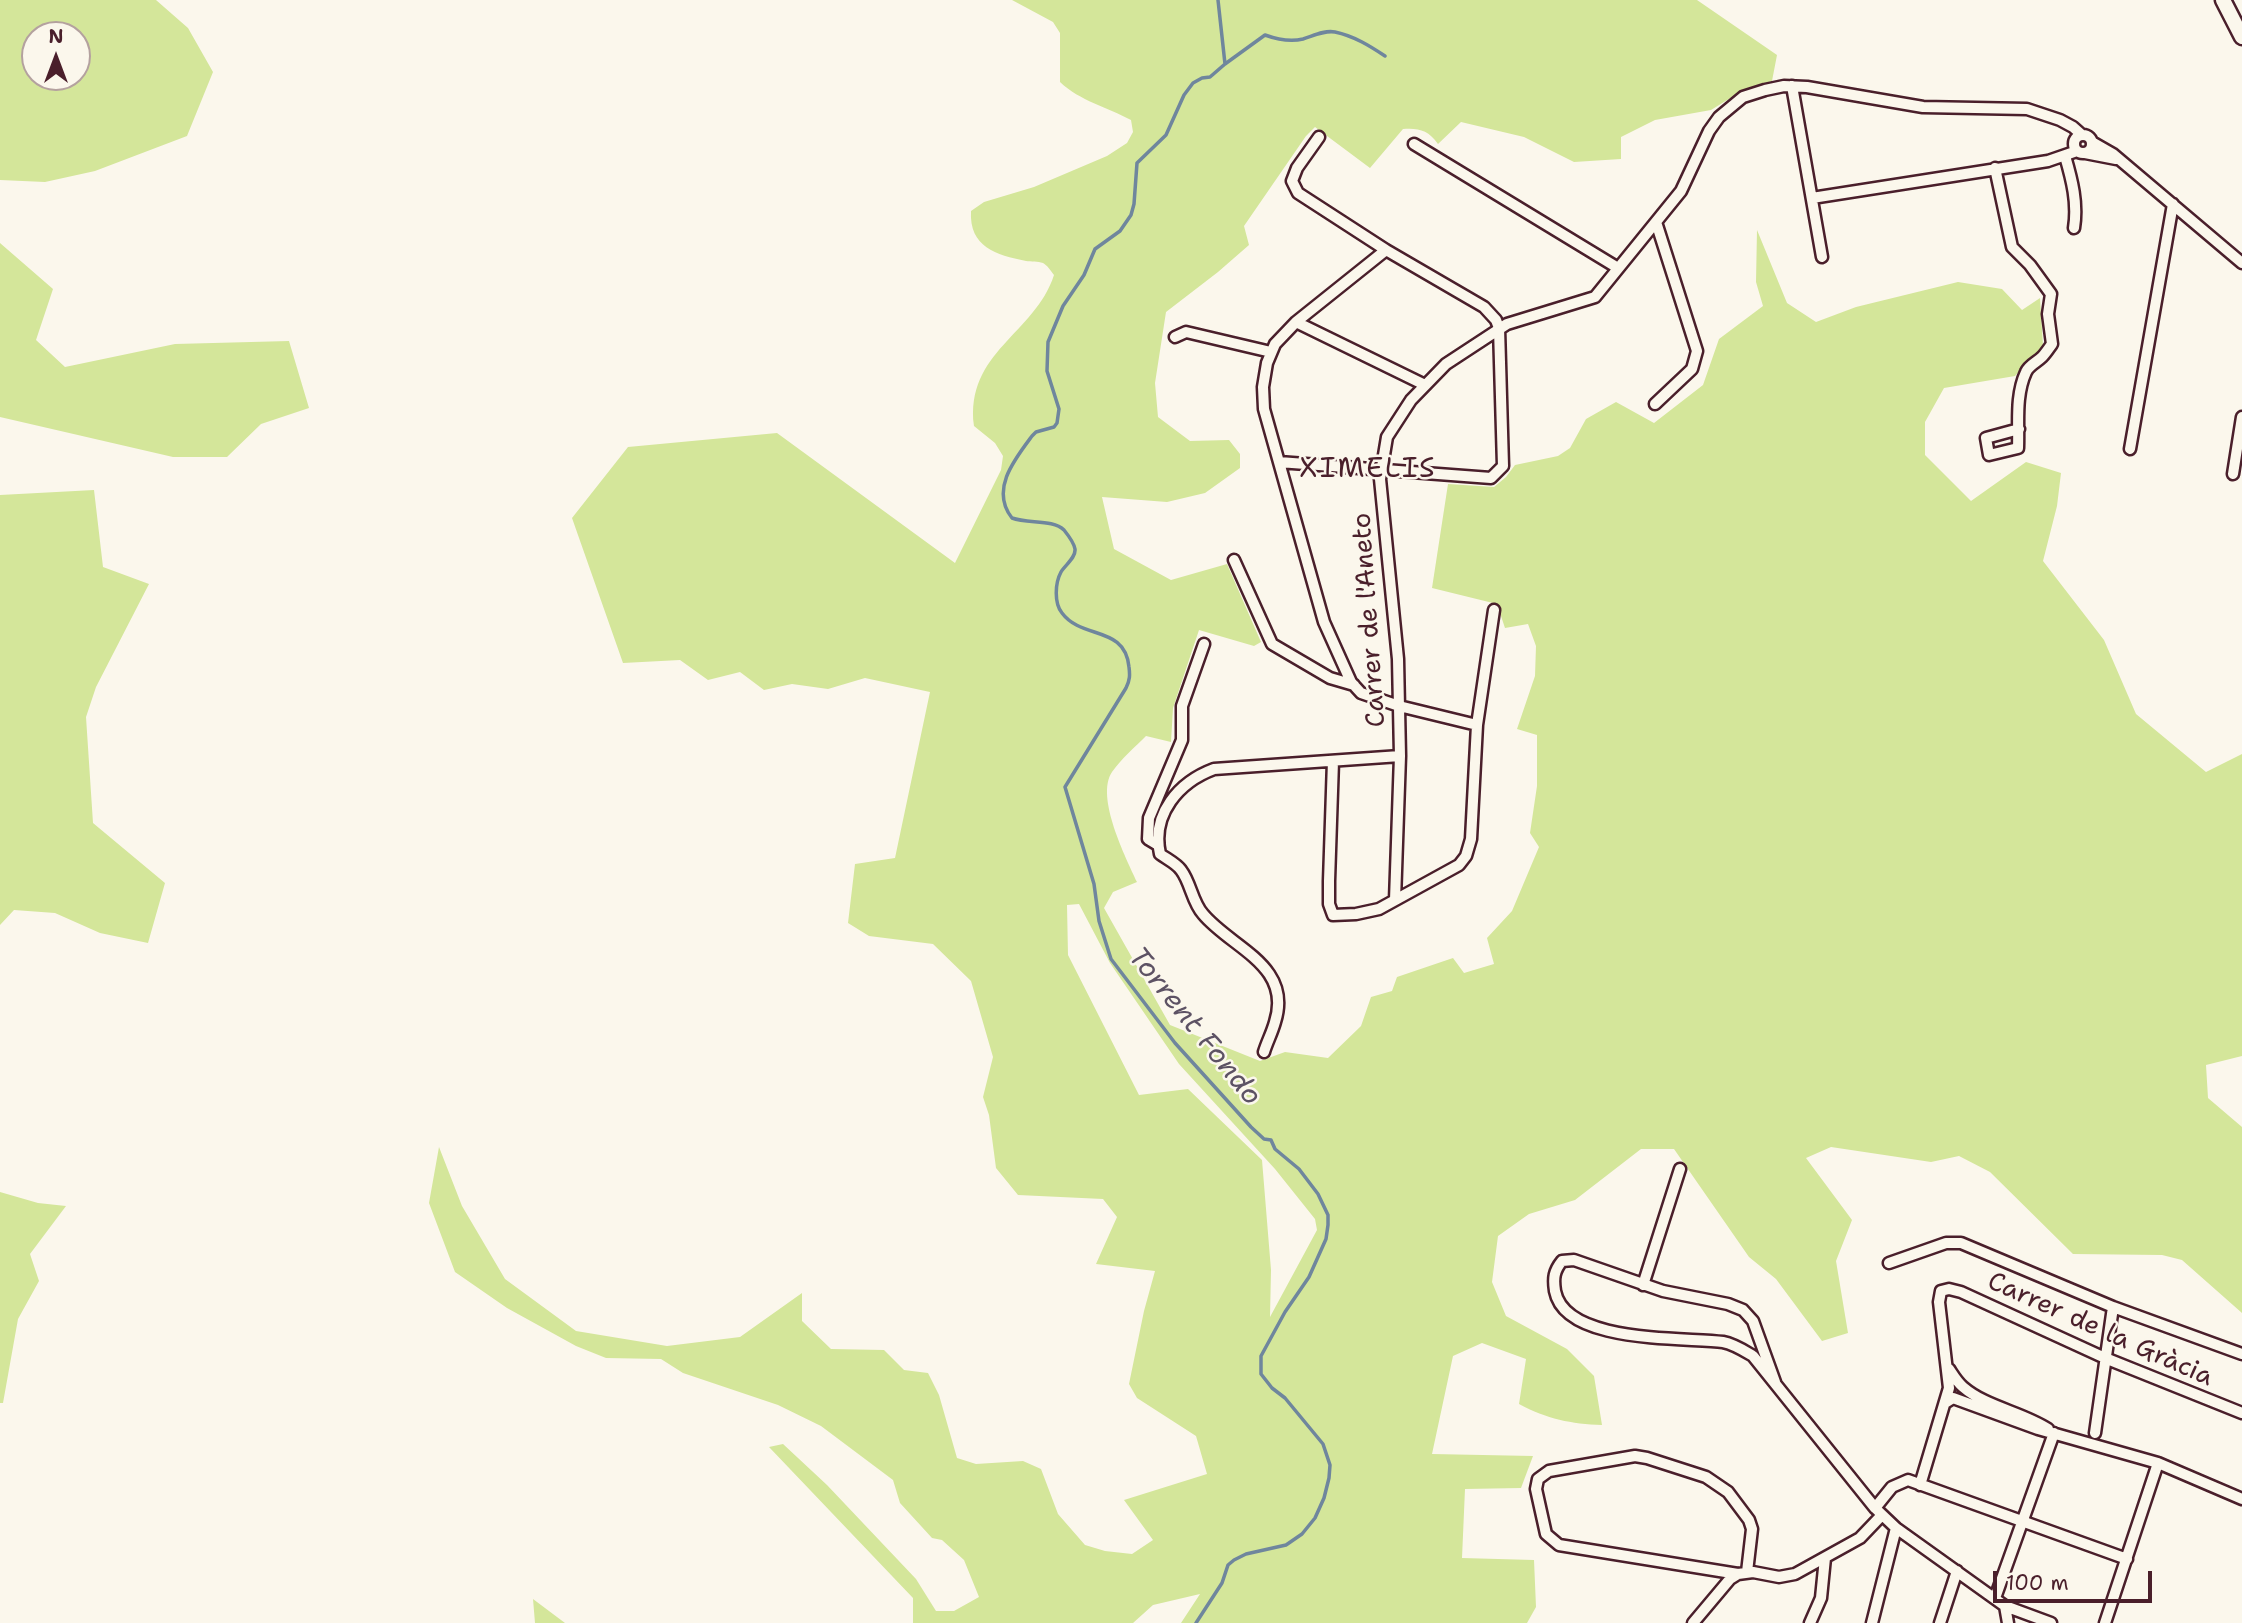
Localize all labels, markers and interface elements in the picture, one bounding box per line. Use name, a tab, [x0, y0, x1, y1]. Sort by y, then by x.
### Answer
north arrow	[21, 21, 91, 91]
text: N	[48, 24, 64, 49]
district label: XIMELIS	[1300, 453, 1436, 487]
street label: Carrer de l'Aneto	[1347, 512, 1393, 728]
water label: Torrent Fondo	[1120, 941, 1268, 1113]
street label: Carrer de la Gràcia	[1982, 1266, 2218, 1394]
scale bar	[1997, 1556, 2156, 1600]
text: 100 m	[2006, 1569, 2069, 1597]

